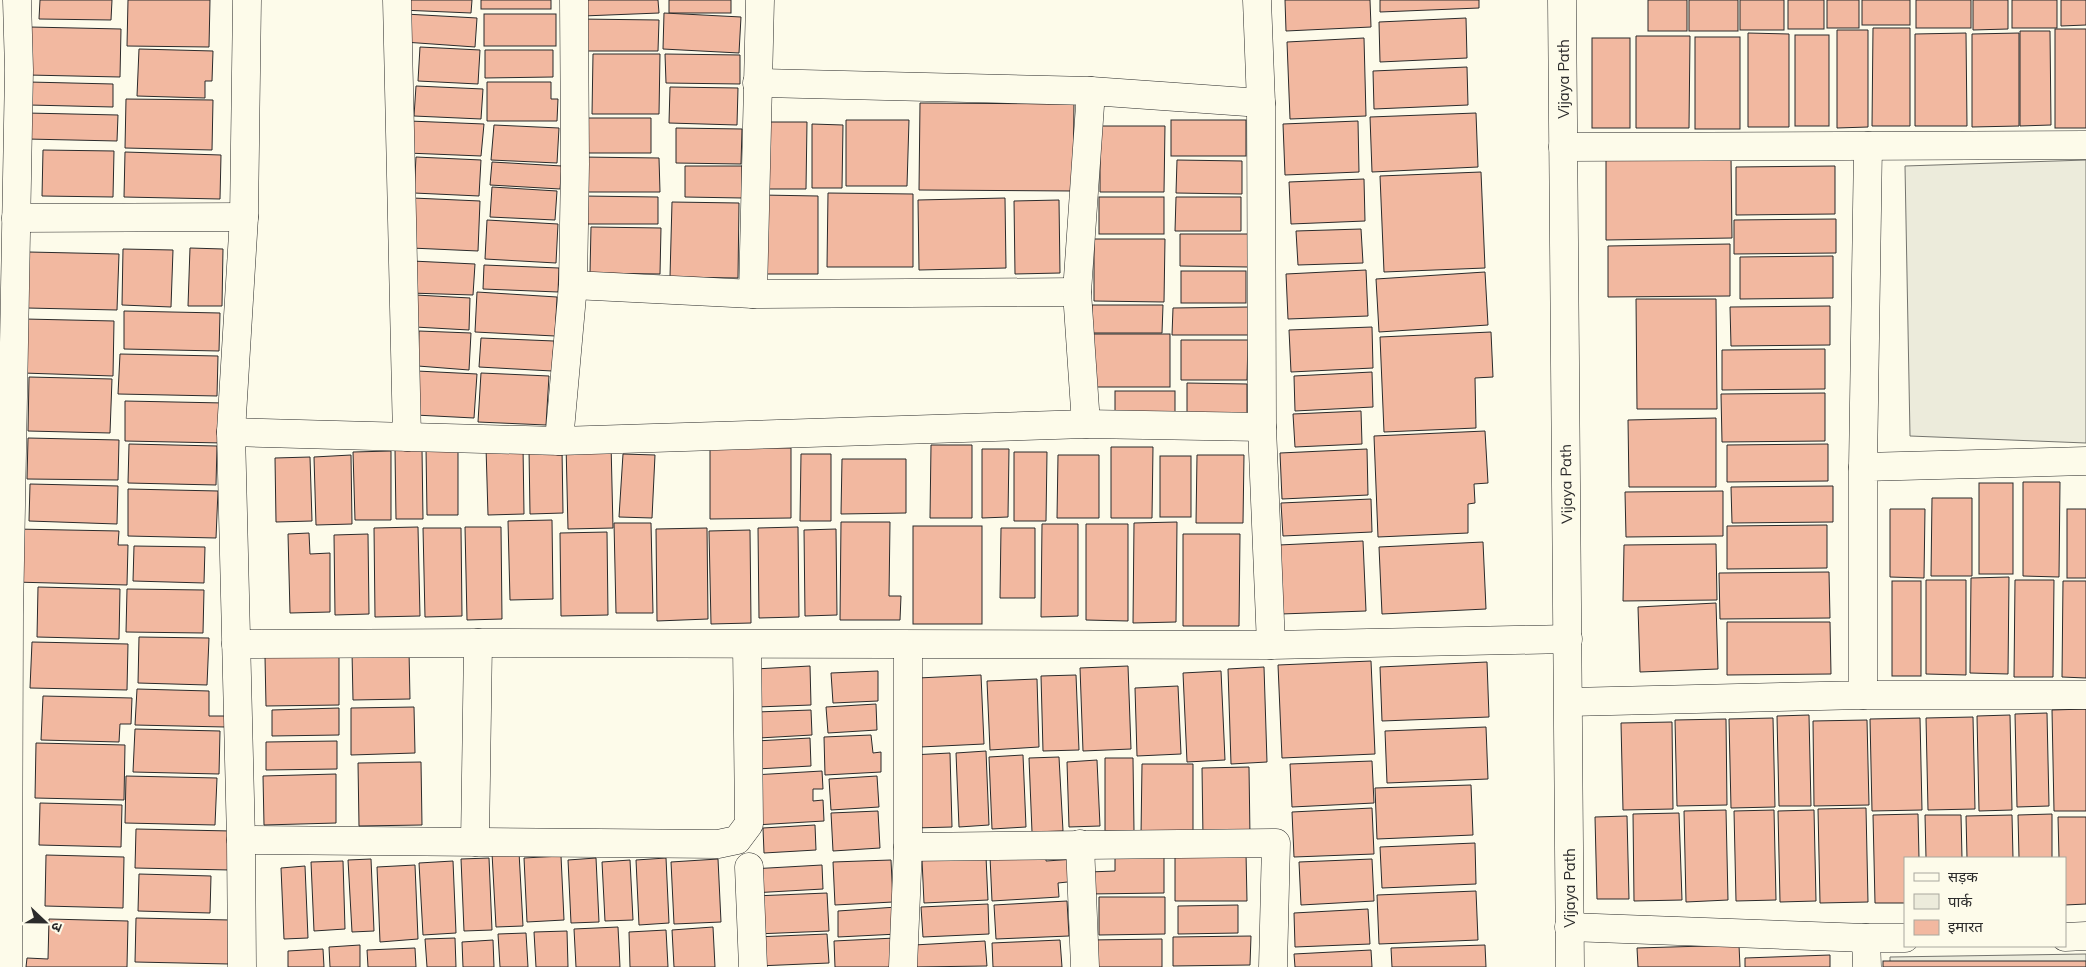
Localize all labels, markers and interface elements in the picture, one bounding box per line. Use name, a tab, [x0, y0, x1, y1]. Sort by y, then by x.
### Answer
street label: Vijaya Path	[1554, 39, 1573, 119]
street label: Vijaya Path	[1556, 444, 1576, 524]
street label: Vijaya Path	[1560, 848, 1579, 928]
legend	[1904, 857, 2066, 947]
text: सड़क	[1948, 867, 1978, 886]
text: पार्क	[1948, 892, 1972, 911]
north arrow	[20, 897, 70, 947]
text: इमारत	[1948, 917, 1983, 936]
text: उ	[47, 920, 67, 935]

